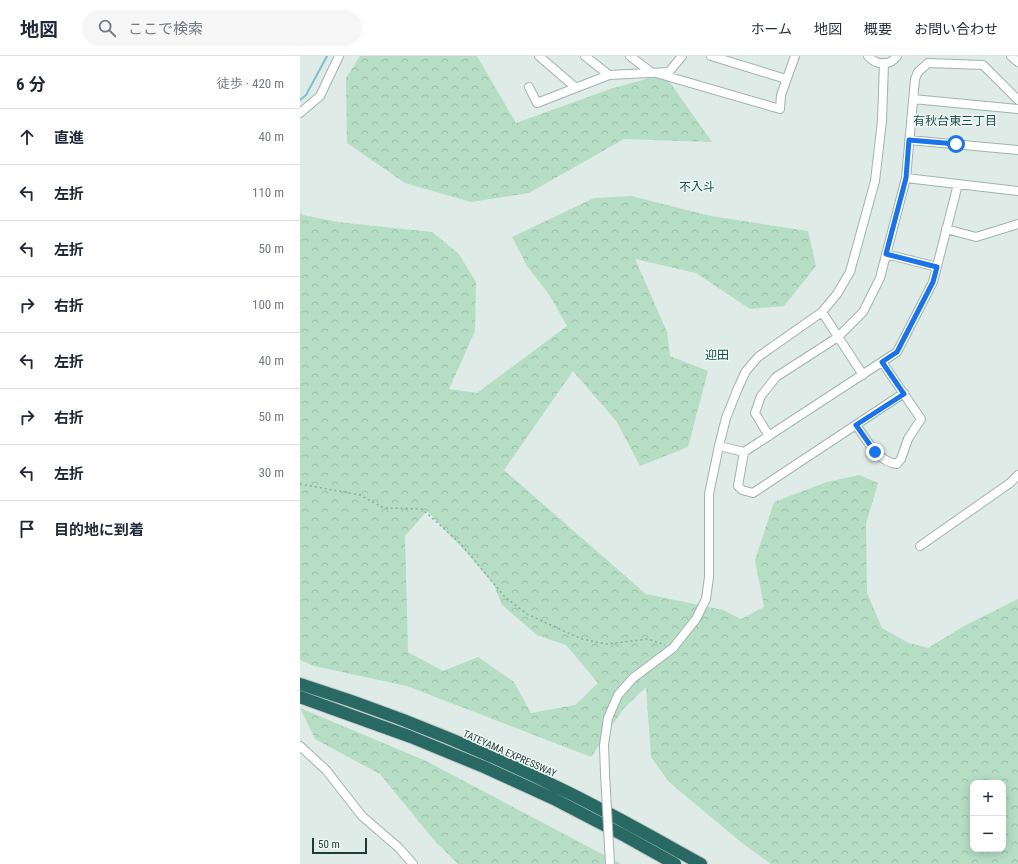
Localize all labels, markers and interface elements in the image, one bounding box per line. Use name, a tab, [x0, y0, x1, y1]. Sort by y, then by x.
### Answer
search box	[82, 10, 362, 46]
icon: search	[96, 17, 118, 39]
text: 地図	[20, 18, 58, 41]
text: ここで検索	[128, 20, 203, 38]
text: ホーム	[750, 21, 792, 37]
text: 地図	[814, 21, 842, 37]
text: 概要	[864, 21, 892, 37]
text: お問い合わせ	[914, 21, 998, 37]
text: 6 分	[16, 74, 46, 94]
text: 徒歩 · 420 m	[217, 76, 284, 91]
district label: 有秋台東三丁目	[913, 114, 997, 128]
icon: ahead	[16, 126, 38, 148]
text: 直進	[54, 129, 84, 147]
text: 40 m	[258, 129, 284, 144]
route start	[947, 135, 965, 153]
district label: 不入斗	[679, 180, 715, 194]
icon: left	[16, 182, 38, 204]
text: 左折	[54, 185, 84, 203]
text: 110 m	[252, 185, 284, 200]
icon: left	[16, 238, 38, 260]
text: 左折	[54, 241, 84, 259]
text: 50 m	[258, 241, 284, 256]
icon: right	[16, 294, 38, 316]
text: 右折	[54, 297, 84, 315]
text: 100 m	[252, 297, 284, 312]
district label: 迎田	[705, 348, 729, 362]
icon: left	[16, 350, 38, 372]
text: 左折	[54, 353, 84, 371]
text: 40 m	[258, 353, 284, 368]
icon: right	[16, 406, 38, 428]
text: 右折	[54, 409, 84, 427]
text: 50 m	[258, 409, 284, 424]
route end	[866, 443, 884, 461]
icon: left	[16, 462, 38, 484]
text: 左折	[54, 465, 84, 483]
text: 30 m	[258, 465, 284, 480]
icon: arrive	[16, 518, 38, 540]
text: 目的地に到着	[54, 521, 144, 539]
street label: TATEYAMA EXPRESSWAY	[461, 728, 559, 779]
map controls	[970, 780, 1006, 852]
button: +	[970, 780, 1006, 816]
button: −	[970, 816, 1006, 852]
scale bar	[312, 836, 367, 855]
text: 50 m	[318, 838, 340, 851]

